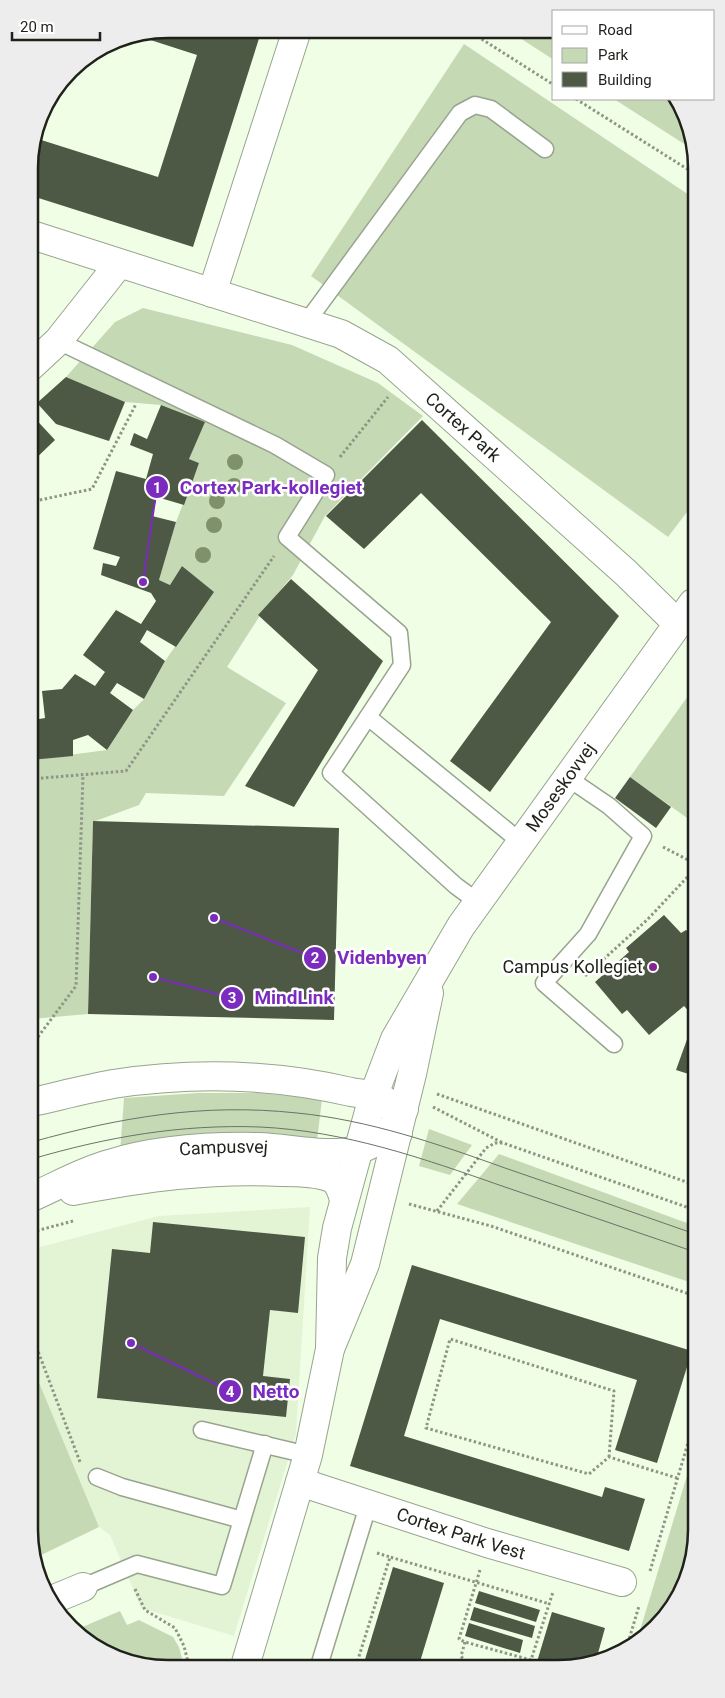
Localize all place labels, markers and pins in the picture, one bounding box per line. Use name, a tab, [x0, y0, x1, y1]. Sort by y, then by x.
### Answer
callout: Cortex Park-kollegiet	[145, 470, 372, 504]
callout: Videnbyen	[302, 941, 437, 975]
place label: Campus Kollegiet	[502, 956, 643, 977]
marker: Campus Kollegiet	[647, 961, 659, 973]
callout: MindLink	[219, 981, 343, 1015]
callout: Netto	[218, 1374, 310, 1408]

